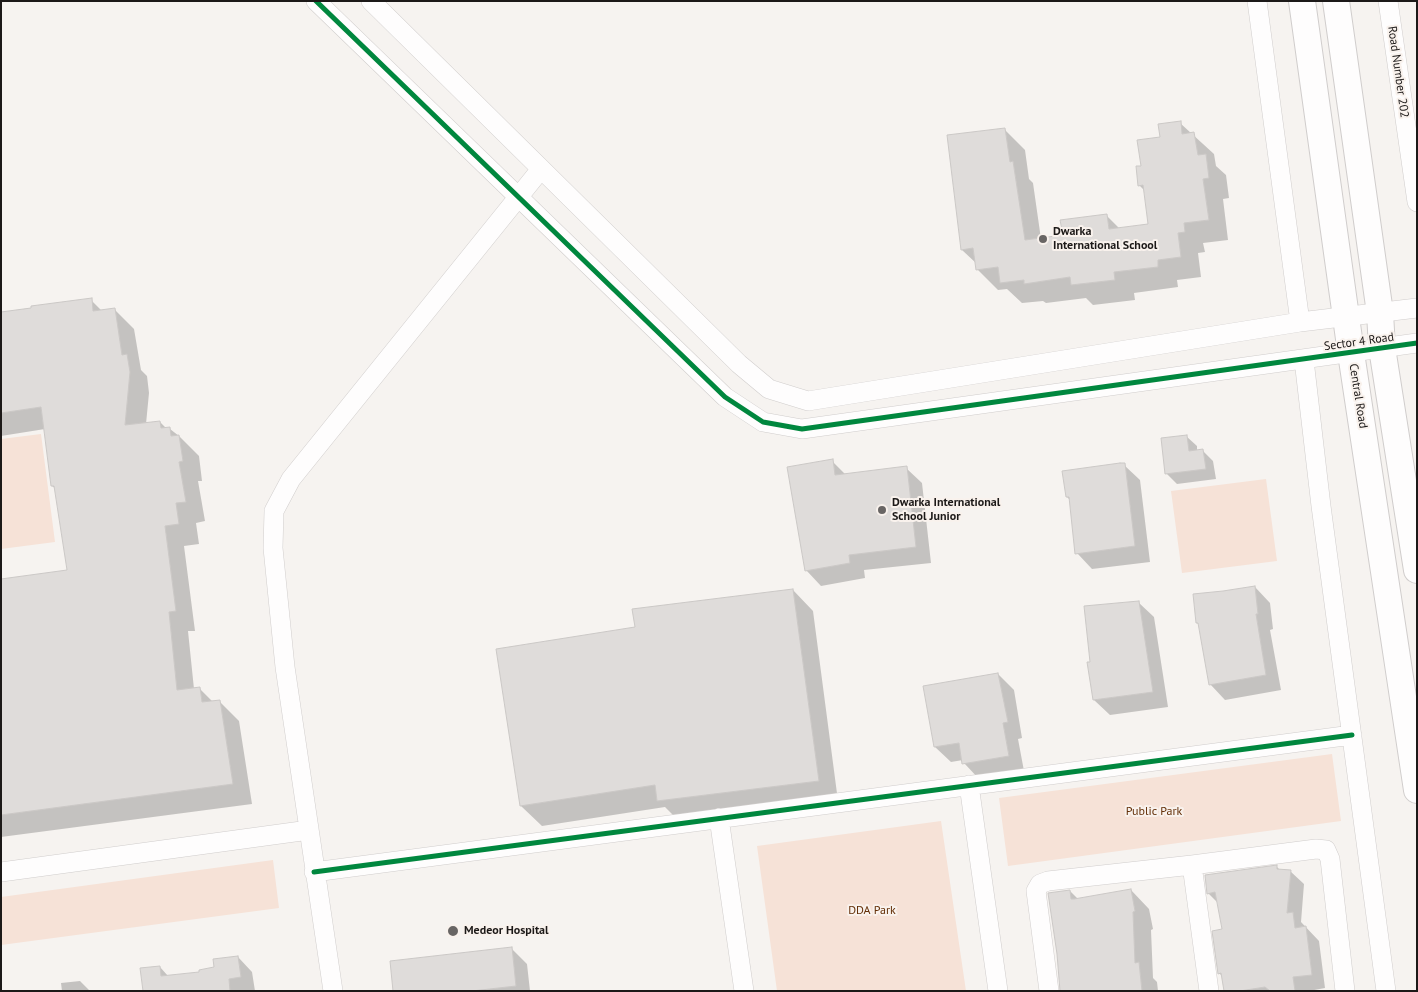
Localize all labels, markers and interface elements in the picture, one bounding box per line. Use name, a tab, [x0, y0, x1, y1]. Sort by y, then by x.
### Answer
street label: Road Number 202	[1384, 25, 1412, 119]
place label: Dwarka International School	[1053, 225, 1157, 253]
marker: Dwarka International School	[1037, 233, 1049, 245]
street label: Sector 4 Road	[1323, 330, 1395, 354]
street label: Central Road	[1346, 363, 1370, 429]
place label: Dwarka International School Junior	[892, 496, 1000, 524]
marker: Dwarka International School Junior	[876, 504, 888, 516]
park label: Public Park	[1126, 805, 1182, 819]
park label: DDA Park	[848, 904, 896, 918]
marker: Medeor Hospital	[446, 924, 460, 938]
place label: Medeor Hospital	[464, 924, 549, 938]

